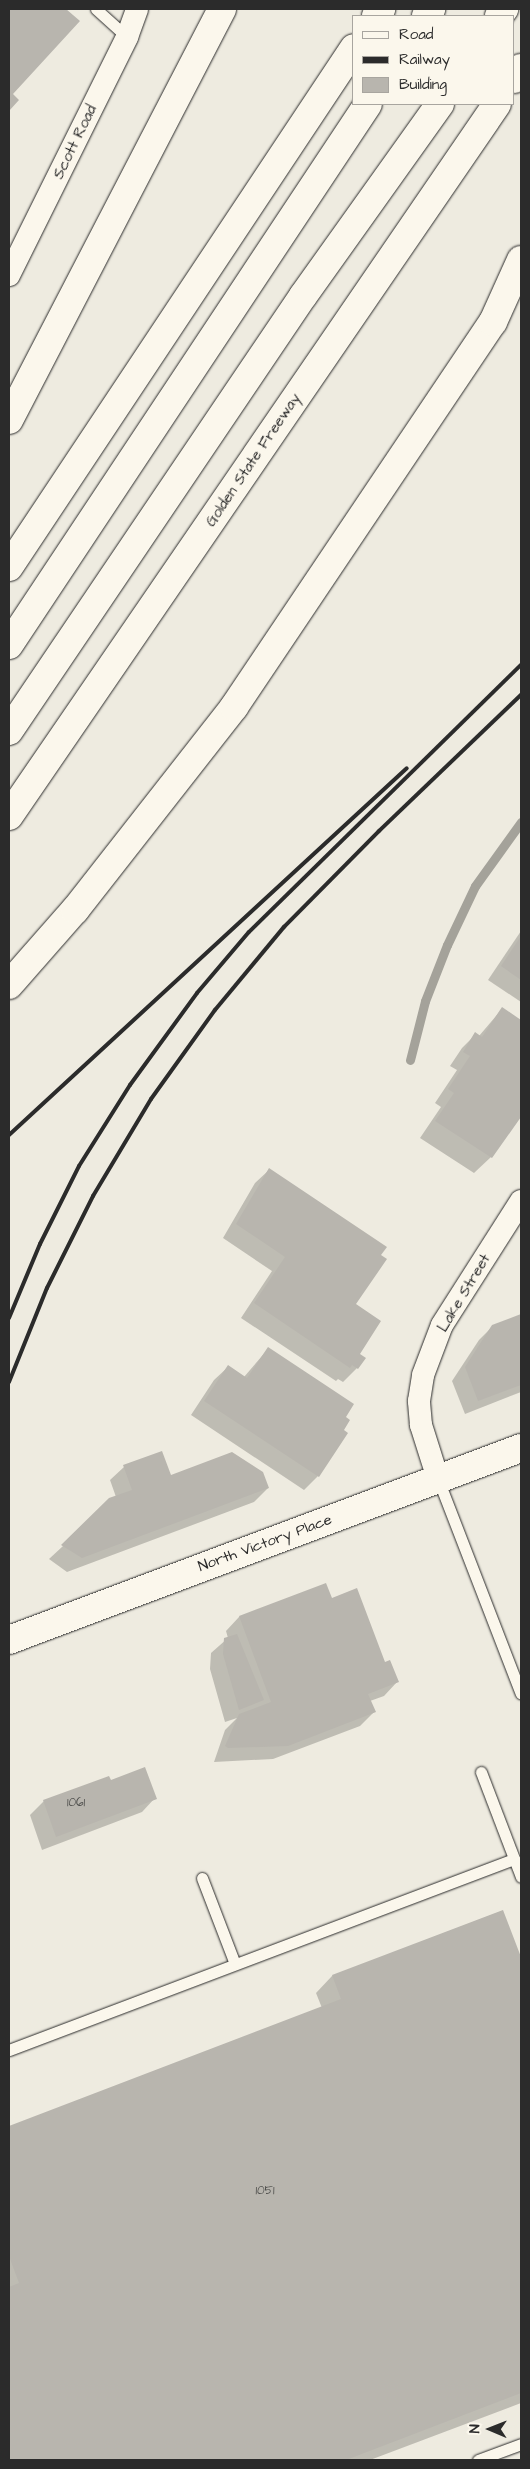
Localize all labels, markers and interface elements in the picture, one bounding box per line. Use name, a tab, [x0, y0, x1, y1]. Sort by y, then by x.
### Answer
legend	[352, 15, 515, 105]
text: Road	[399, 24, 433, 45]
text: Railway	[399, 49, 450, 70]
text: Building	[399, 74, 447, 95]
street label: Scott Road	[49, 102, 101, 182]
street label: Golden State Freeway	[202, 390, 304, 530]
street label: Lake Street	[434, 1251, 494, 1335]
street label: North Victory Place	[196, 1510, 334, 1576]
house number: 1061	[67, 1796, 85, 1810]
house number: 1051	[255, 2184, 275, 2198]
north arrow	[465, 2404, 515, 2454]
text: N	[465, 2424, 485, 2433]

